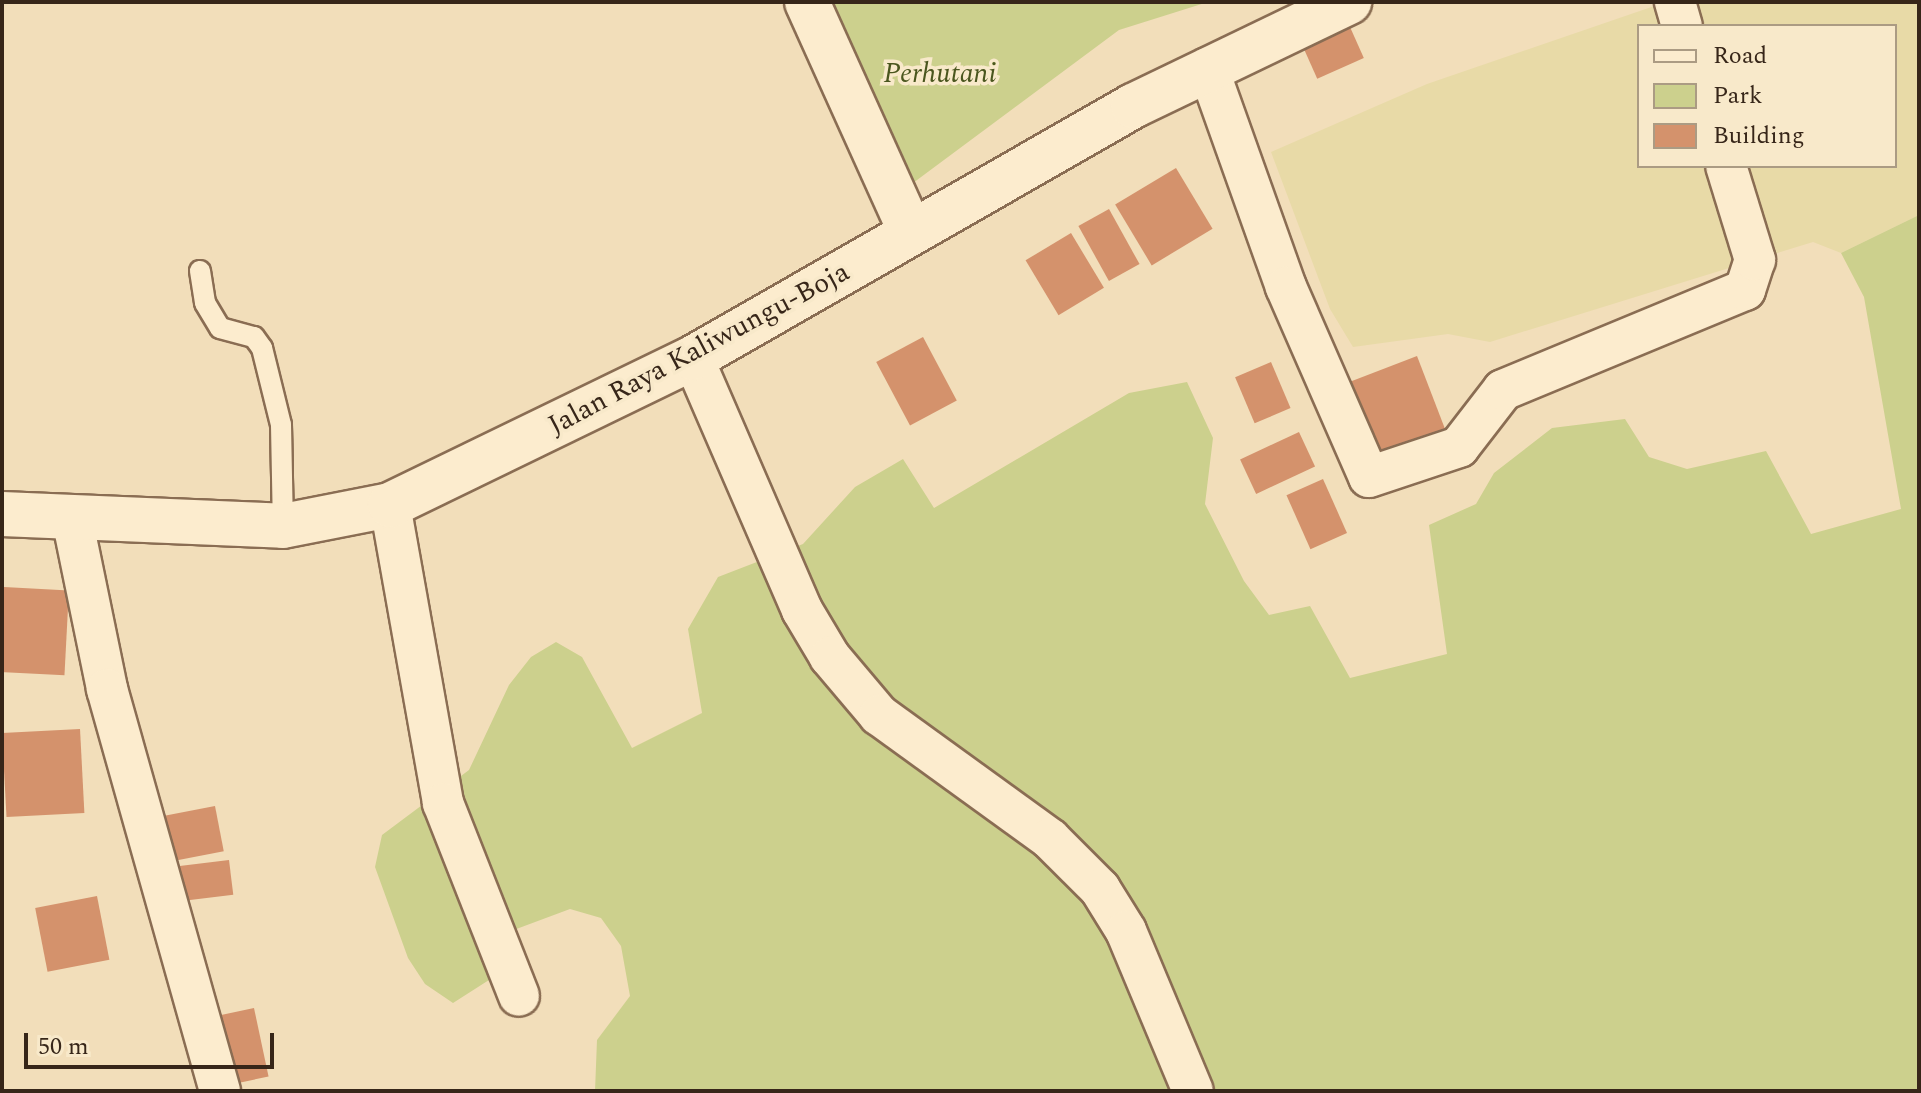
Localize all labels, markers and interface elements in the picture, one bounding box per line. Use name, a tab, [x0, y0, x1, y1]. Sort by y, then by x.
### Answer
legend	[1637, 24, 1897, 168]
text: Road	[1713, 38, 1767, 74]
park label: Perhutani	[883, 57, 997, 91]
text: Park	[1713, 78, 1763, 114]
text: Building	[1713, 118, 1805, 154]
street label: Jalan Raya Kaliwungu-Boja	[543, 255, 855, 443]
scale bar	[28, 1017, 278, 1067]
text: 50 m	[38, 1029, 89, 1065]

